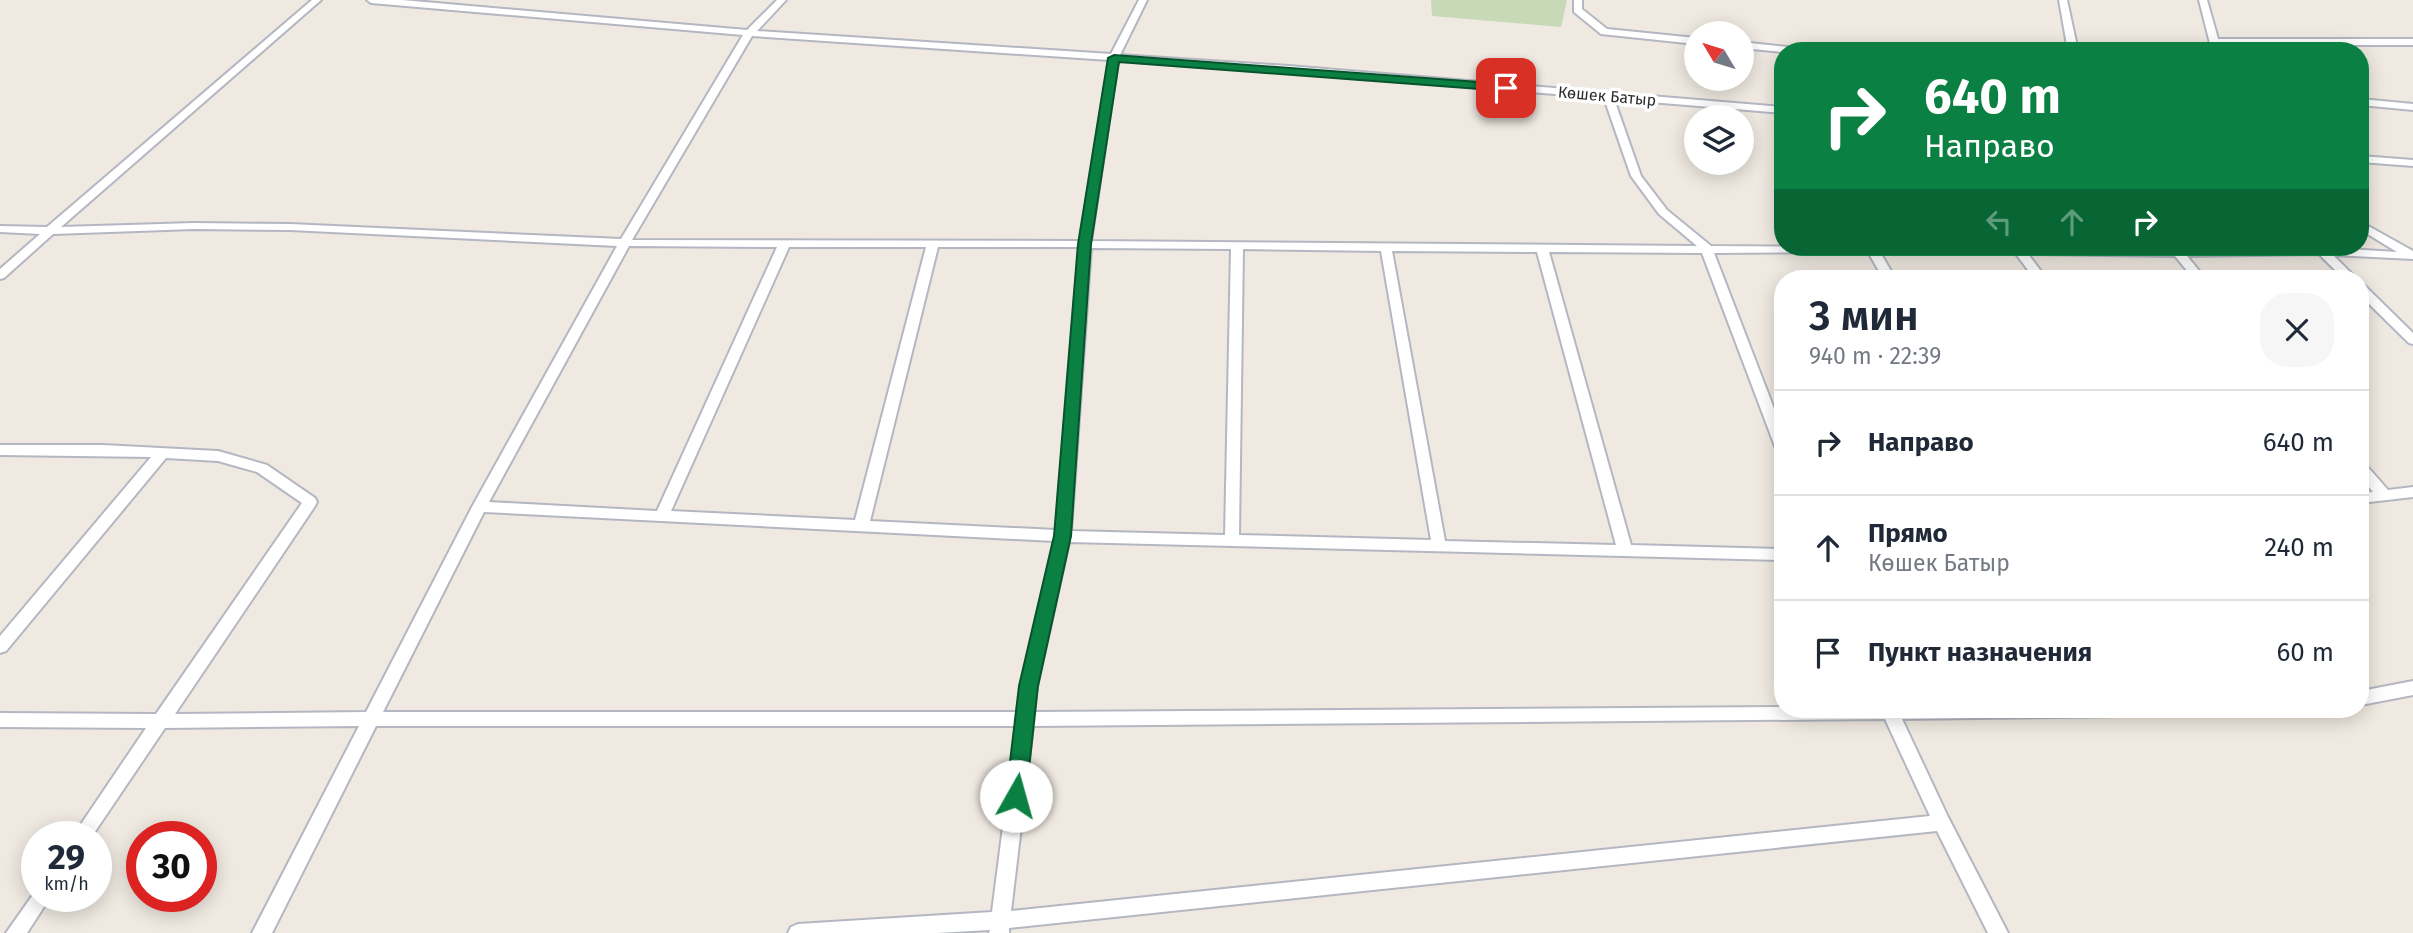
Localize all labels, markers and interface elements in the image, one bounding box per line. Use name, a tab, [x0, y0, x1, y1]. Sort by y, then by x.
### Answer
north arrow	[1684, 21, 1754, 91]
map controls	[1684, 21, 1754, 175]
pin	[1476, 58, 1536, 118]
text: 640 m	[1924, 67, 2061, 126]
icon: arrive	[1487, 69, 1525, 107]
icon: right	[1809, 70, 1900, 161]
street label: Көшек Батыр	[1557, 82, 1657, 110]
button: layers	[1684, 105, 1754, 175]
text: Направо	[1924, 127, 2055, 165]
icon: left	[1980, 203, 2018, 241]
icon: ahead	[2053, 203, 2091, 241]
icon: right	[2126, 203, 2164, 241]
text: 3 мин	[1809, 291, 1919, 341]
button: close	[2260, 293, 2334, 367]
text: 940 m · 22:39	[1809, 342, 1941, 370]
icon: right	[1809, 424, 1847, 462]
text: Направо	[1868, 427, 1974, 458]
text: 640 m	[2263, 427, 2334, 458]
text: Прямо	[1868, 518, 1948, 549]
icon: ahead	[1809, 529, 1847, 567]
text: 240 m	[2264, 532, 2334, 563]
text: Көшек Батыр	[1868, 549, 2010, 577]
icon: arrive	[1809, 634, 1847, 672]
text: Пункт назначения	[1868, 637, 2092, 668]
text: 60 m	[2276, 637, 2334, 668]
position arrow	[979, 759, 1053, 833]
speed limit sign: 30	[126, 821, 217, 912]
text: 29	[48, 836, 85, 878]
text: km/h	[44, 873, 89, 895]

